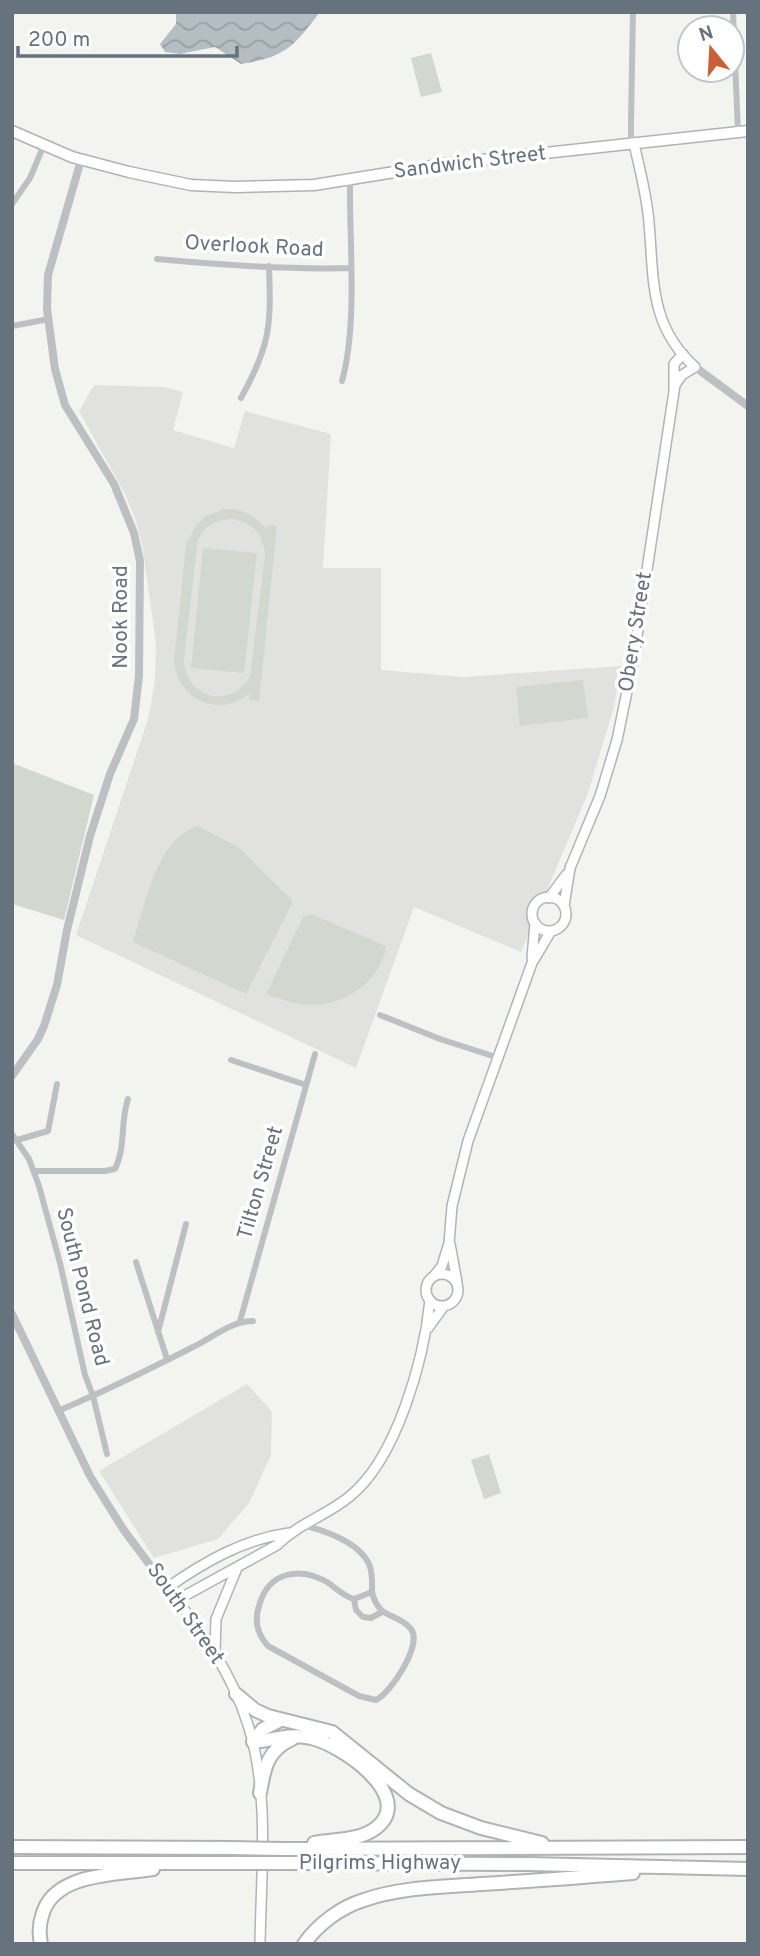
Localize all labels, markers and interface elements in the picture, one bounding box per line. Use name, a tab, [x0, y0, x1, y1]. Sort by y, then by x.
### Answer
scale bar	[18, 14, 236, 58]
north arrow	[676, 14, 746, 84]
text: N	[696, 21, 717, 48]
text: 200 m	[28, 27, 90, 54]
street label: Sandwich Street	[392, 140, 548, 186]
street label: Overlook Road	[184, 230, 324, 264]
street label: Nook Road	[108, 565, 135, 669]
street label: Obery Street	[613, 570, 659, 694]
street label: Tilton Street	[232, 1123, 290, 1243]
street label: South Pond Road	[49, 1205, 115, 1369]
street label: South Street	[140, 1558, 230, 1670]
street label: Pilgrims Highway	[299, 1850, 461, 1877]

